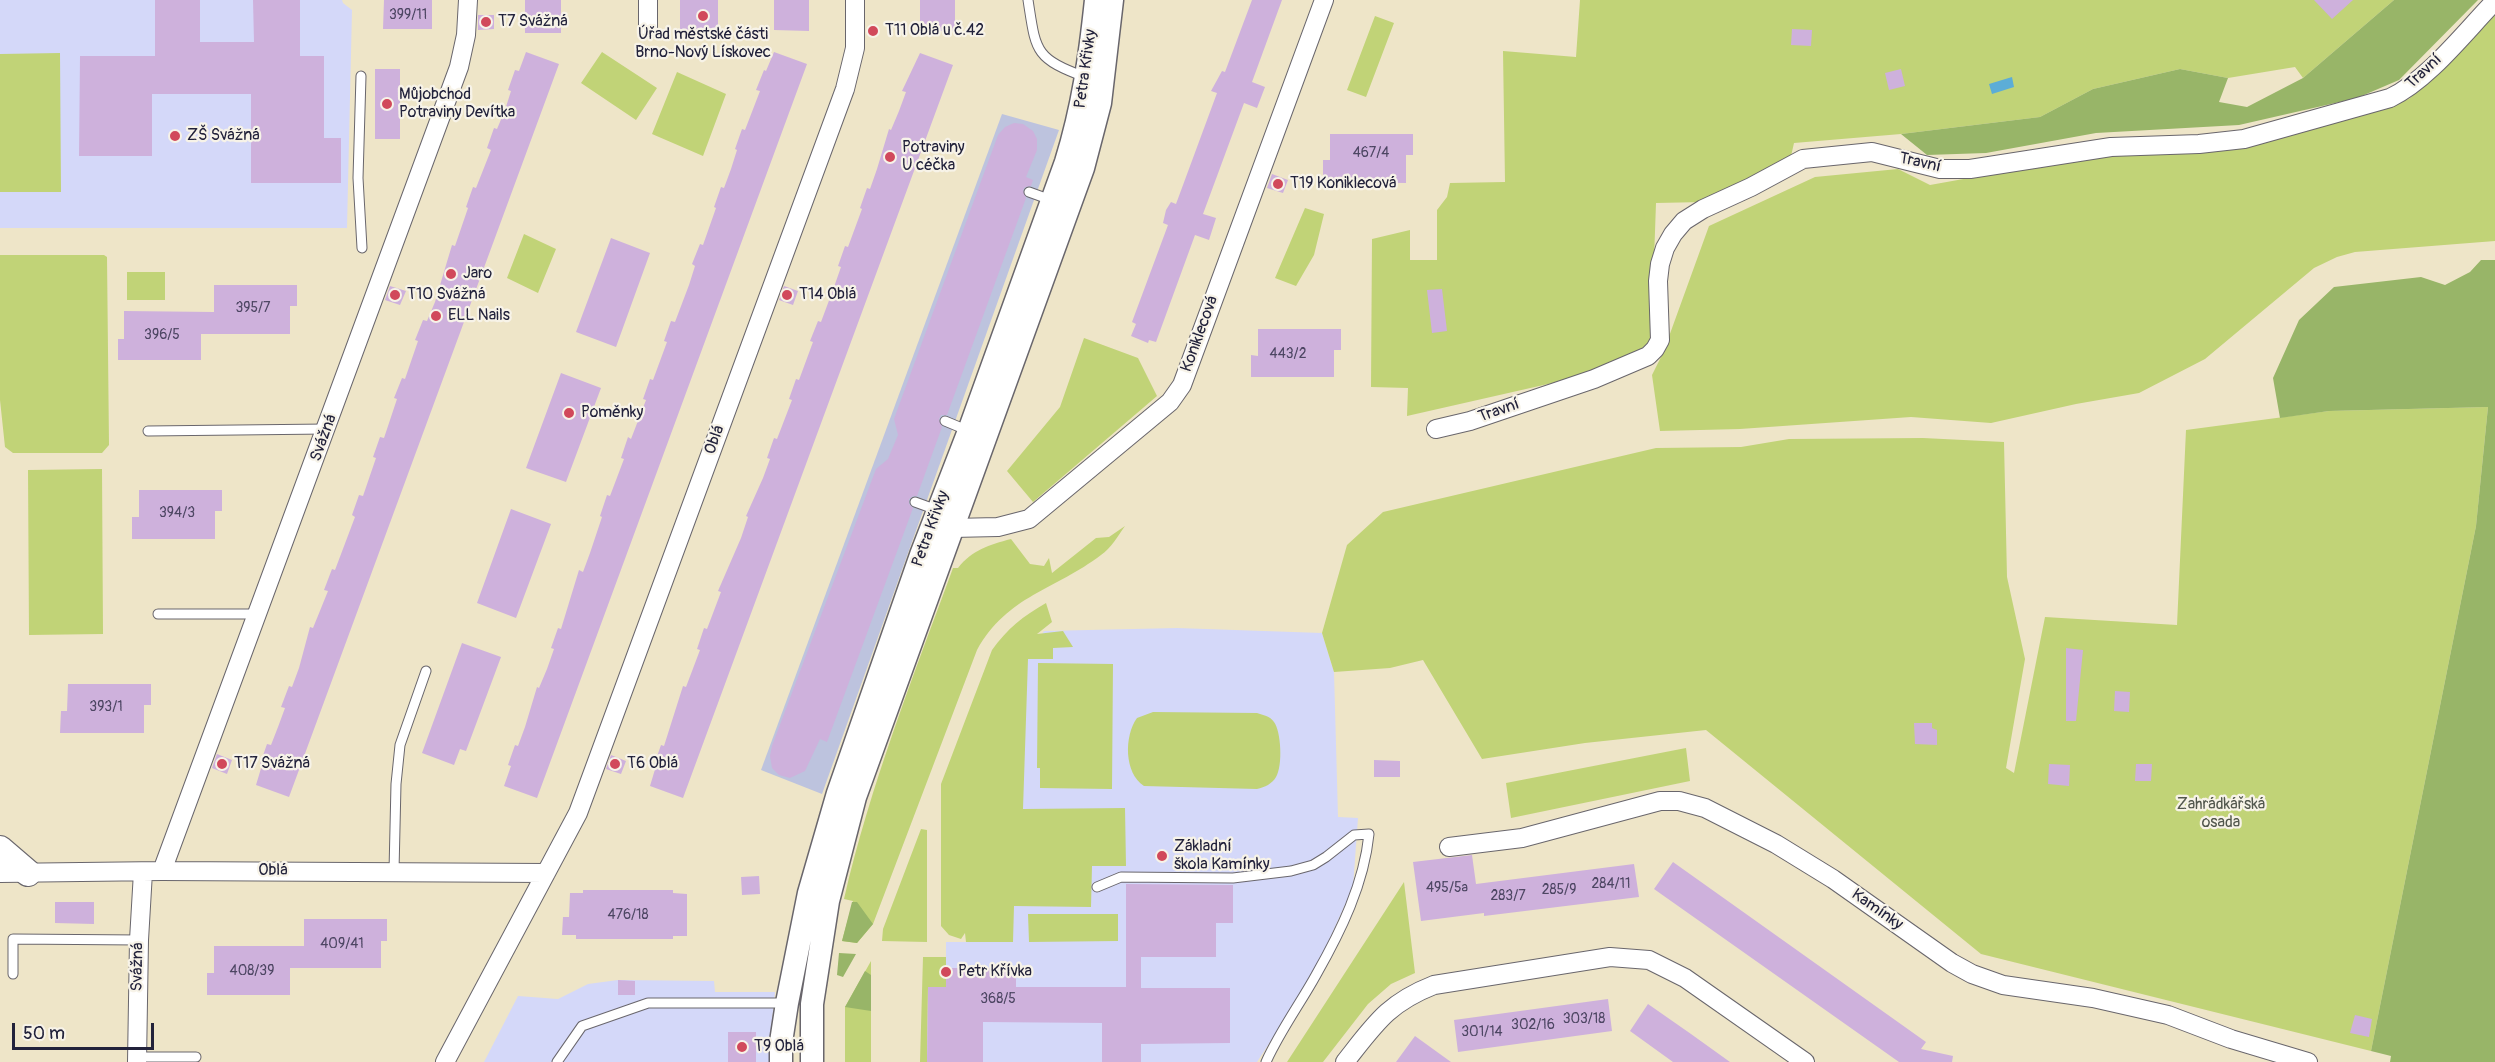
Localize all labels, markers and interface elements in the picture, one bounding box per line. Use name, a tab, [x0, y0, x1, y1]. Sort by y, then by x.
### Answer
house number: 399/11	[389, 7, 427, 23]
marker: Úřad městské části Brno-Nový Lískovec	[696, 9, 710, 23]
place label: T7 Svážná	[498, 12, 568, 32]
marker: T7 Svážná	[479, 15, 493, 29]
place label: T11 Oblá u č.42	[885, 21, 984, 41]
marker: T11 Oblá u č.42	[866, 24, 880, 38]
place label: Úřad městské části Brno-Nový Lískovec	[635, 25, 771, 63]
street label: Petra Křivky	[1071, 28, 1101, 110]
street label: Travní	[2402, 51, 2446, 93]
place label: Můjobchod Potraviny Devítka	[399, 85, 515, 123]
marker: Můjobchod Potraviny Devítka	[380, 97, 394, 111]
place label: ZŠ Svážná	[187, 126, 260, 146]
marker: ZŠ Svážná	[168, 129, 182, 143]
place label: Potraviny U céčka	[902, 138, 964, 176]
house number: 467/4	[1353, 145, 1389, 161]
street label: Travní	[1897, 149, 1943, 177]
marker: Potraviny U céčka	[883, 150, 897, 164]
place label: T19 Koniklecová	[1290, 174, 1397, 194]
marker: T19 Koniklecová	[1271, 177, 1285, 191]
place label: Jaro	[463, 264, 492, 284]
marker: Jaro	[444, 267, 458, 281]
place label: T10 Svážná	[407, 285, 485, 305]
place label: T14 Oblá	[799, 285, 856, 305]
marker: T10 Svážná	[388, 288, 402, 302]
marker: T14 Oblá	[780, 288, 794, 302]
street label: Koniklecová	[1177, 293, 1223, 375]
house number: 395/7	[235, 300, 271, 316]
place label: ELL Nails	[448, 306, 510, 326]
marker: ELL Nails	[429, 309, 443, 323]
house number: 396/5	[144, 327, 180, 343]
house number: 443/2	[1270, 346, 1306, 362]
street label: Travní	[1476, 395, 1522, 427]
place label: Poměnky	[581, 403, 643, 423]
marker: Poměnky	[562, 406, 576, 420]
street label: Svážná	[307, 412, 341, 464]
street label: Oblá	[701, 423, 729, 457]
street label: Petra Křivky	[908, 488, 954, 570]
house number: 394/3	[159, 505, 195, 521]
house number: 393/1	[89, 699, 123, 715]
place label: T17 Svážná	[234, 754, 310, 774]
place label: T6 Oblá	[627, 754, 678, 774]
marker: T17 Svážná	[215, 757, 229, 771]
marker: T6 Oblá	[608, 757, 622, 771]
park label: Zahrádkářská osada	[2177, 795, 2265, 833]
place label: Základní škola Kamínky	[1174, 837, 1269, 875]
marker: Základní škola Kamínky	[1155, 849, 1169, 863]
street label: Oblá	[258, 861, 288, 881]
house number: 284/11	[1592, 876, 1630, 892]
house number: 495/5a	[1426, 880, 1468, 896]
house number: 285/9	[1542, 882, 1576, 898]
street label: Kamínky	[1848, 885, 1906, 935]
house number: 283/7	[1490, 888, 1526, 904]
house number: 476/18	[607, 907, 649, 923]
house number: 409/41	[320, 936, 364, 952]
street label: Svážná	[128, 942, 148, 992]
place label: Petr Křívka	[958, 962, 1032, 982]
house number: 408/39	[230, 963, 274, 979]
marker: Petr Křívka	[939, 965, 953, 979]
house number: 368/5	[980, 991, 1016, 1007]
scale bar	[15, 1011, 158, 1049]
house number: 303/18	[1563, 1011, 1605, 1027]
house number: 302/16	[1511, 1017, 1555, 1033]
text: 50 m	[23, 1022, 65, 1045]
house number: 301/14	[1461, 1024, 1503, 1040]
place label: T9 Oblá	[754, 1037, 804, 1057]
marker: T9 Oblá	[735, 1040, 749, 1054]

